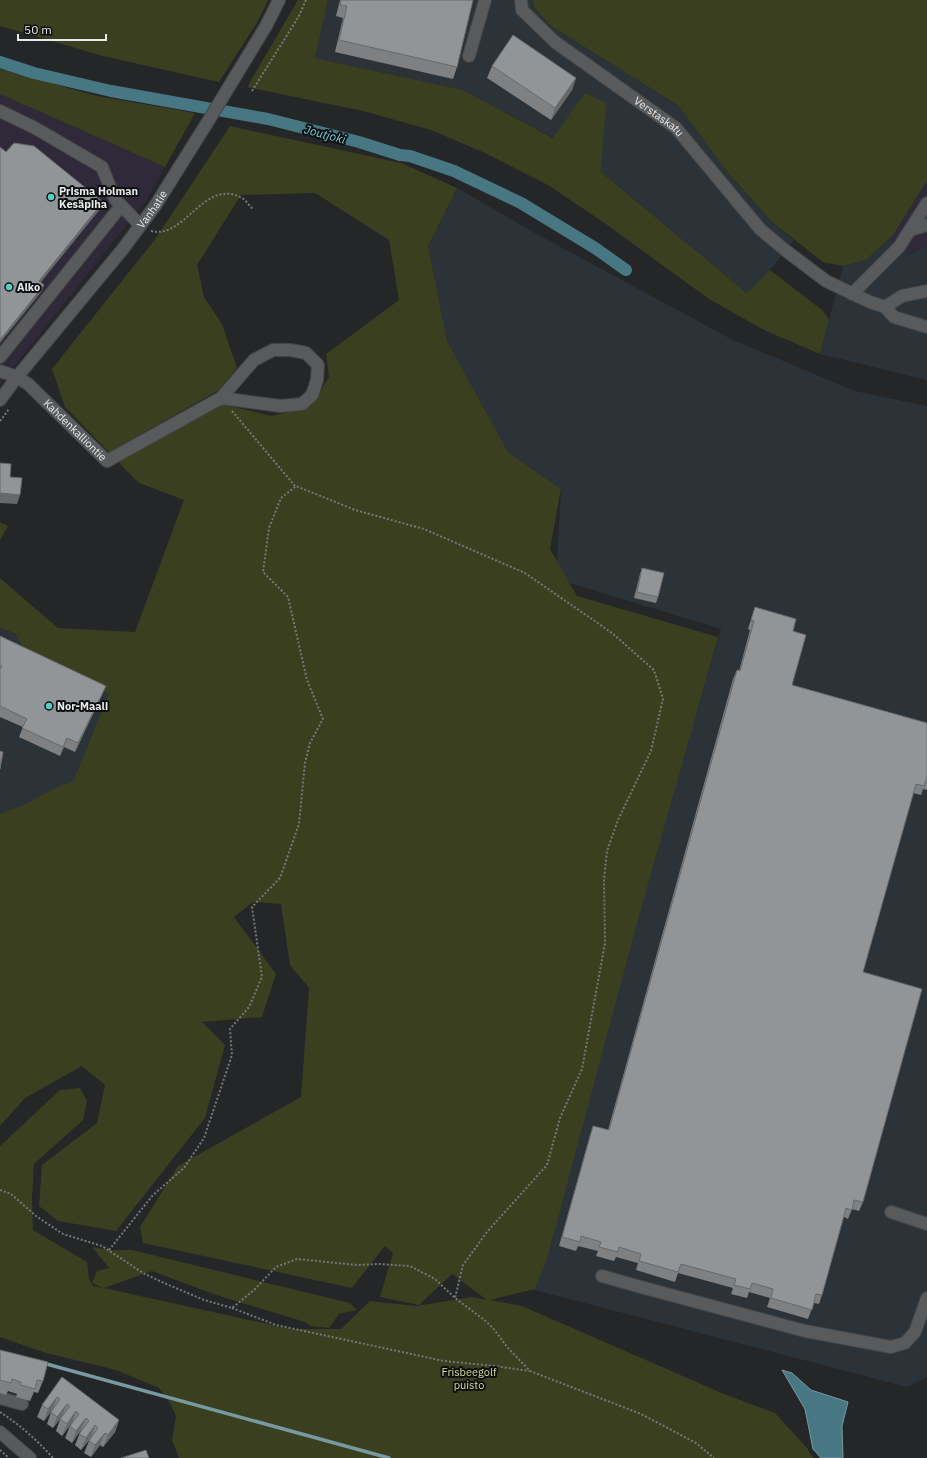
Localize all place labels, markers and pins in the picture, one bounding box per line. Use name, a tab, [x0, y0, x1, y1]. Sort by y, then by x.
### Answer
place label: Prisma Holman Kesäpiha	[59, 184, 138, 211]
marker: Prisma Holman Kesäpiha	[46, 192, 56, 202]
place label: Alko	[17, 280, 40, 294]
marker: Alko	[4, 282, 14, 292]
place label: Nor-Maali	[57, 699, 108, 713]
marker: Nor-Maali	[44, 701, 54, 711]

